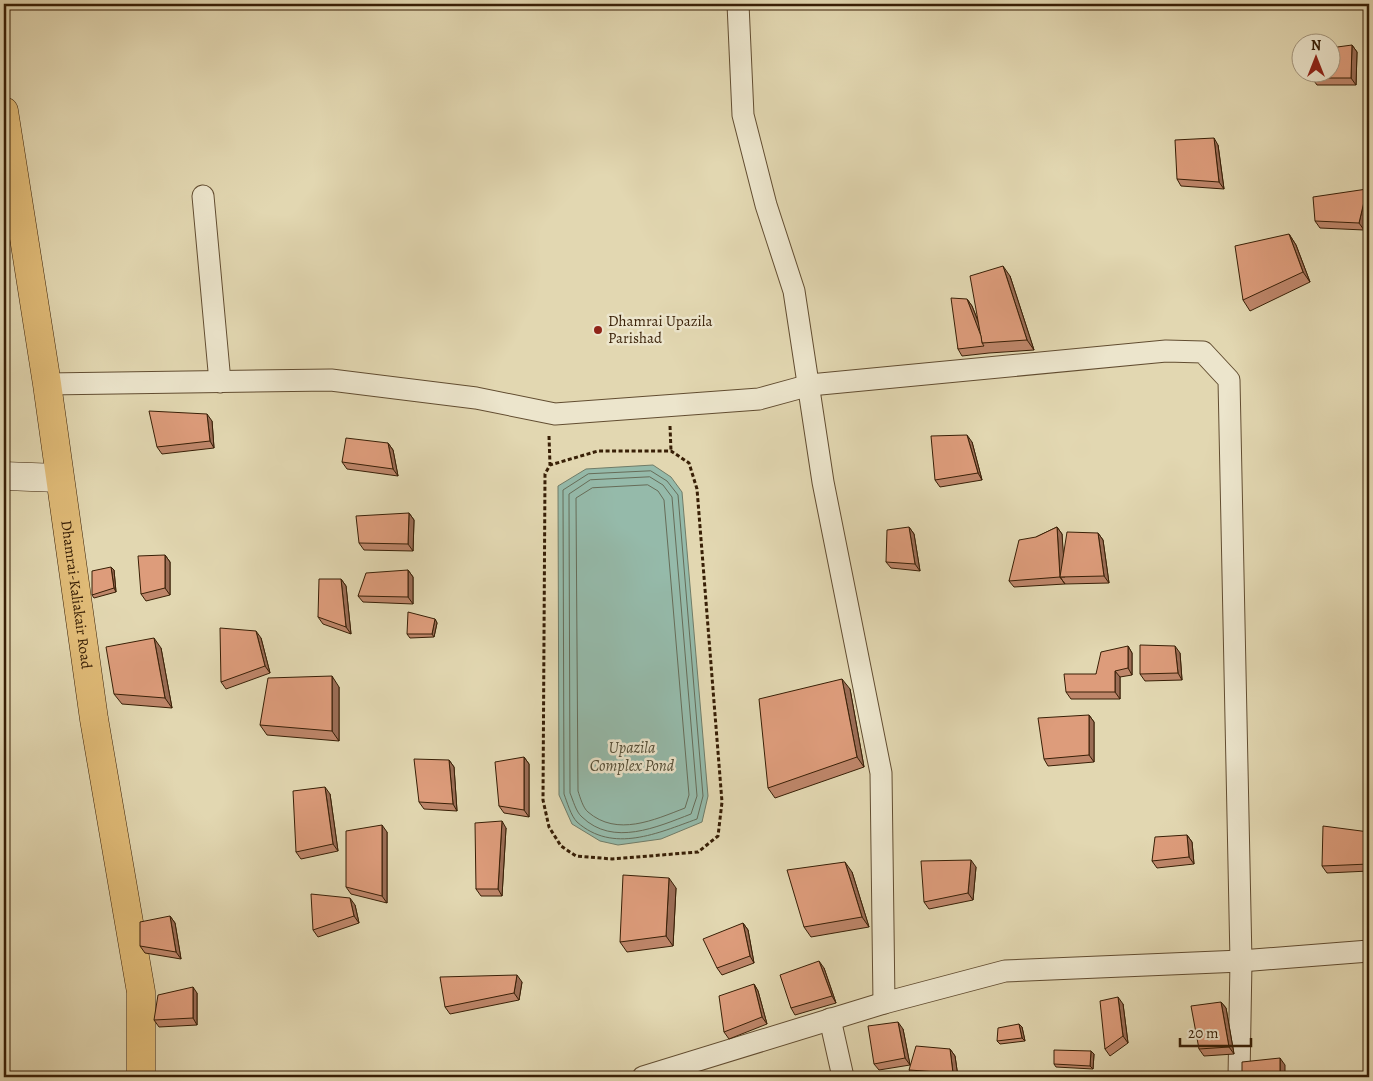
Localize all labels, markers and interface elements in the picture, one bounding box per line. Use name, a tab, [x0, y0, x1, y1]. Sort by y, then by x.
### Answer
north arrow	[1290, 32, 1340, 82]
text: N	[1311, 36, 1321, 55]
place label: Dhamrai Upazila Parishad	[608, 311, 712, 348]
marker: Dhamrai Upazila Parishad	[592, 324, 604, 336]
street label: Dhamrai-Kaliakair Road	[56, 519, 97, 671]
water label: Upazila Complex Pond	[590, 737, 675, 777]
scale bar	[1180, 1016, 1252, 1048]
text: 20 m	[1188, 1023, 1219, 1043]

